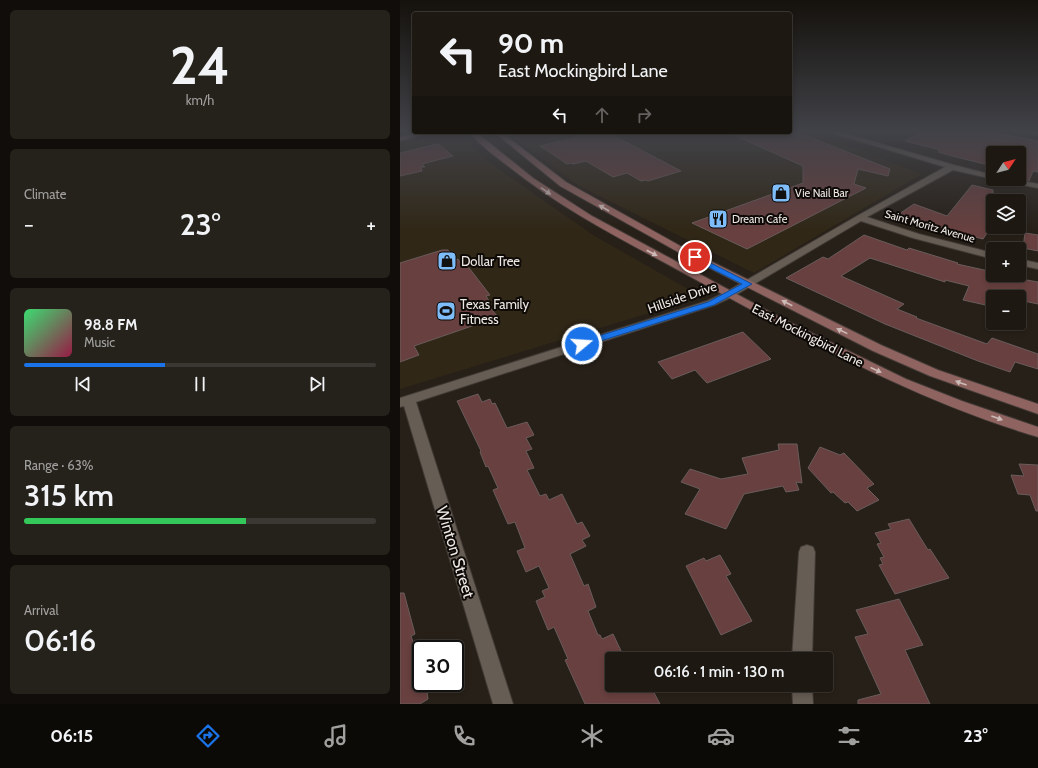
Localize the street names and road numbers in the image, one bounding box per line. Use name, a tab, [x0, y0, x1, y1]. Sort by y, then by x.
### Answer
street label: Saint Moritz Avenue	[883, 206, 977, 246]
street label: Hillside Drive	[645, 278, 719, 316]
street label: East Mockingbird Lane	[750, 300, 867, 370]
street label: Winton Street	[433, 504, 479, 601]

